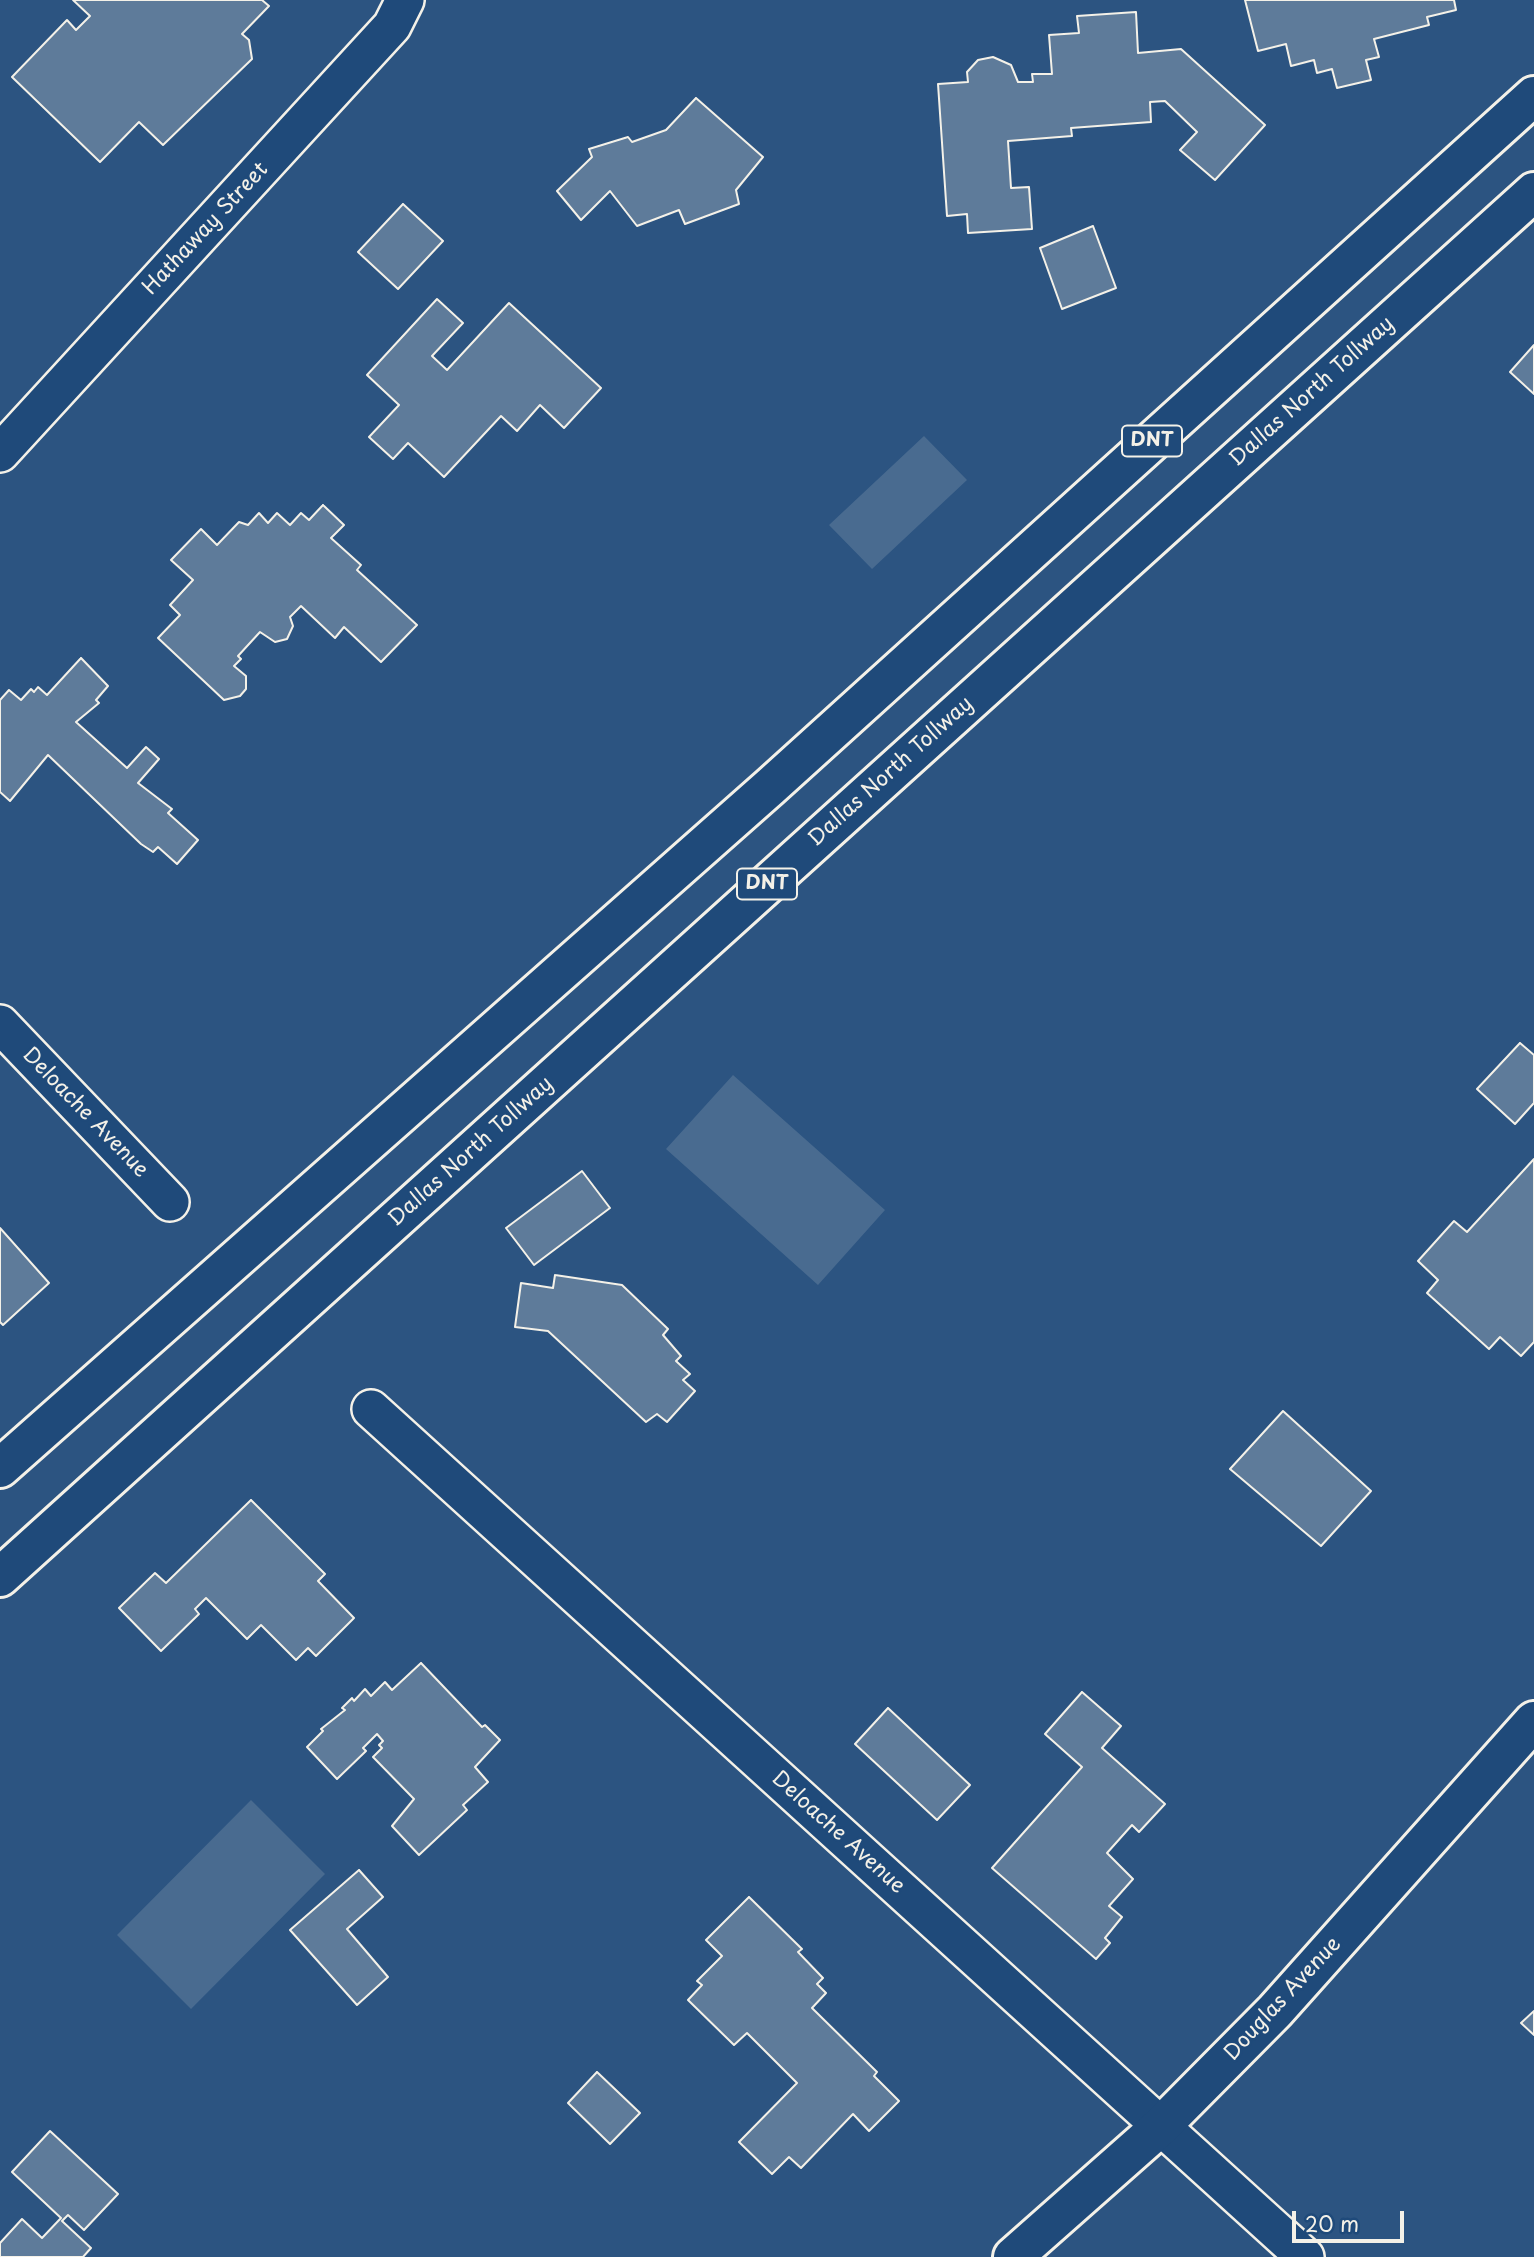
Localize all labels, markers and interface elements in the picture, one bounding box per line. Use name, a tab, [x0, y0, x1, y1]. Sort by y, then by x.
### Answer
street label: Hathaway Street	[138, 158, 274, 300]
street label: Dallas North Tollway	[1225, 312, 1399, 472]
road number: DNT	[1122, 426, 1182, 456]
street label: Dallas North Tollway	[804, 692, 978, 852]
road number: DNT	[737, 869, 797, 900]
street label: Deloache Avenue	[17, 1043, 153, 1183]
street label: Dallas North Tollway	[384, 1072, 558, 1232]
street label: Deloache Avenue	[766, 1767, 910, 1899]
street label: Douglas Avenue	[1219, 1932, 1347, 2066]
scale bar	[1296, 2198, 1408, 2242]
text: 20 m	[1305, 2207, 1359, 2239]

